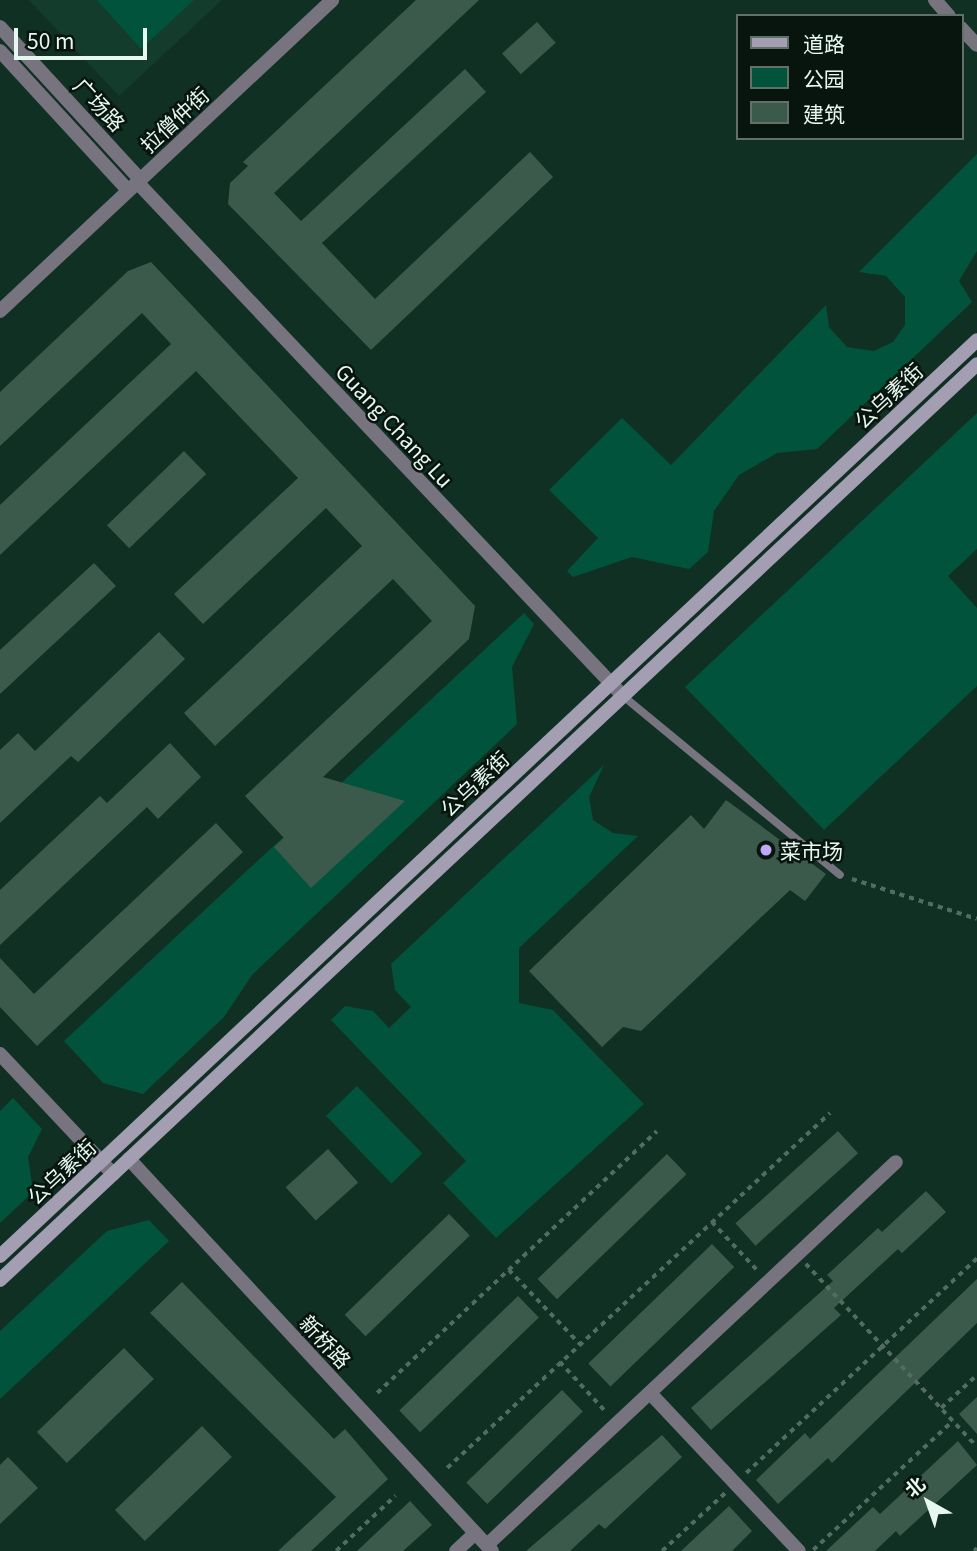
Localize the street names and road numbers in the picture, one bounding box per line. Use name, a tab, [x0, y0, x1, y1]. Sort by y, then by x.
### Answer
street label: 广场路	[69, 72, 131, 136]
street label: 拉僧仲街	[135, 81, 213, 157]
street label: 公乌素街	[849, 357, 927, 433]
street label: Guang Chang Lu	[331, 358, 459, 492]
street label: 公乌素街	[435, 745, 513, 821]
street label: 公乌素街	[22, 1133, 100, 1209]
street label: 新桥路	[295, 1309, 357, 1373]

